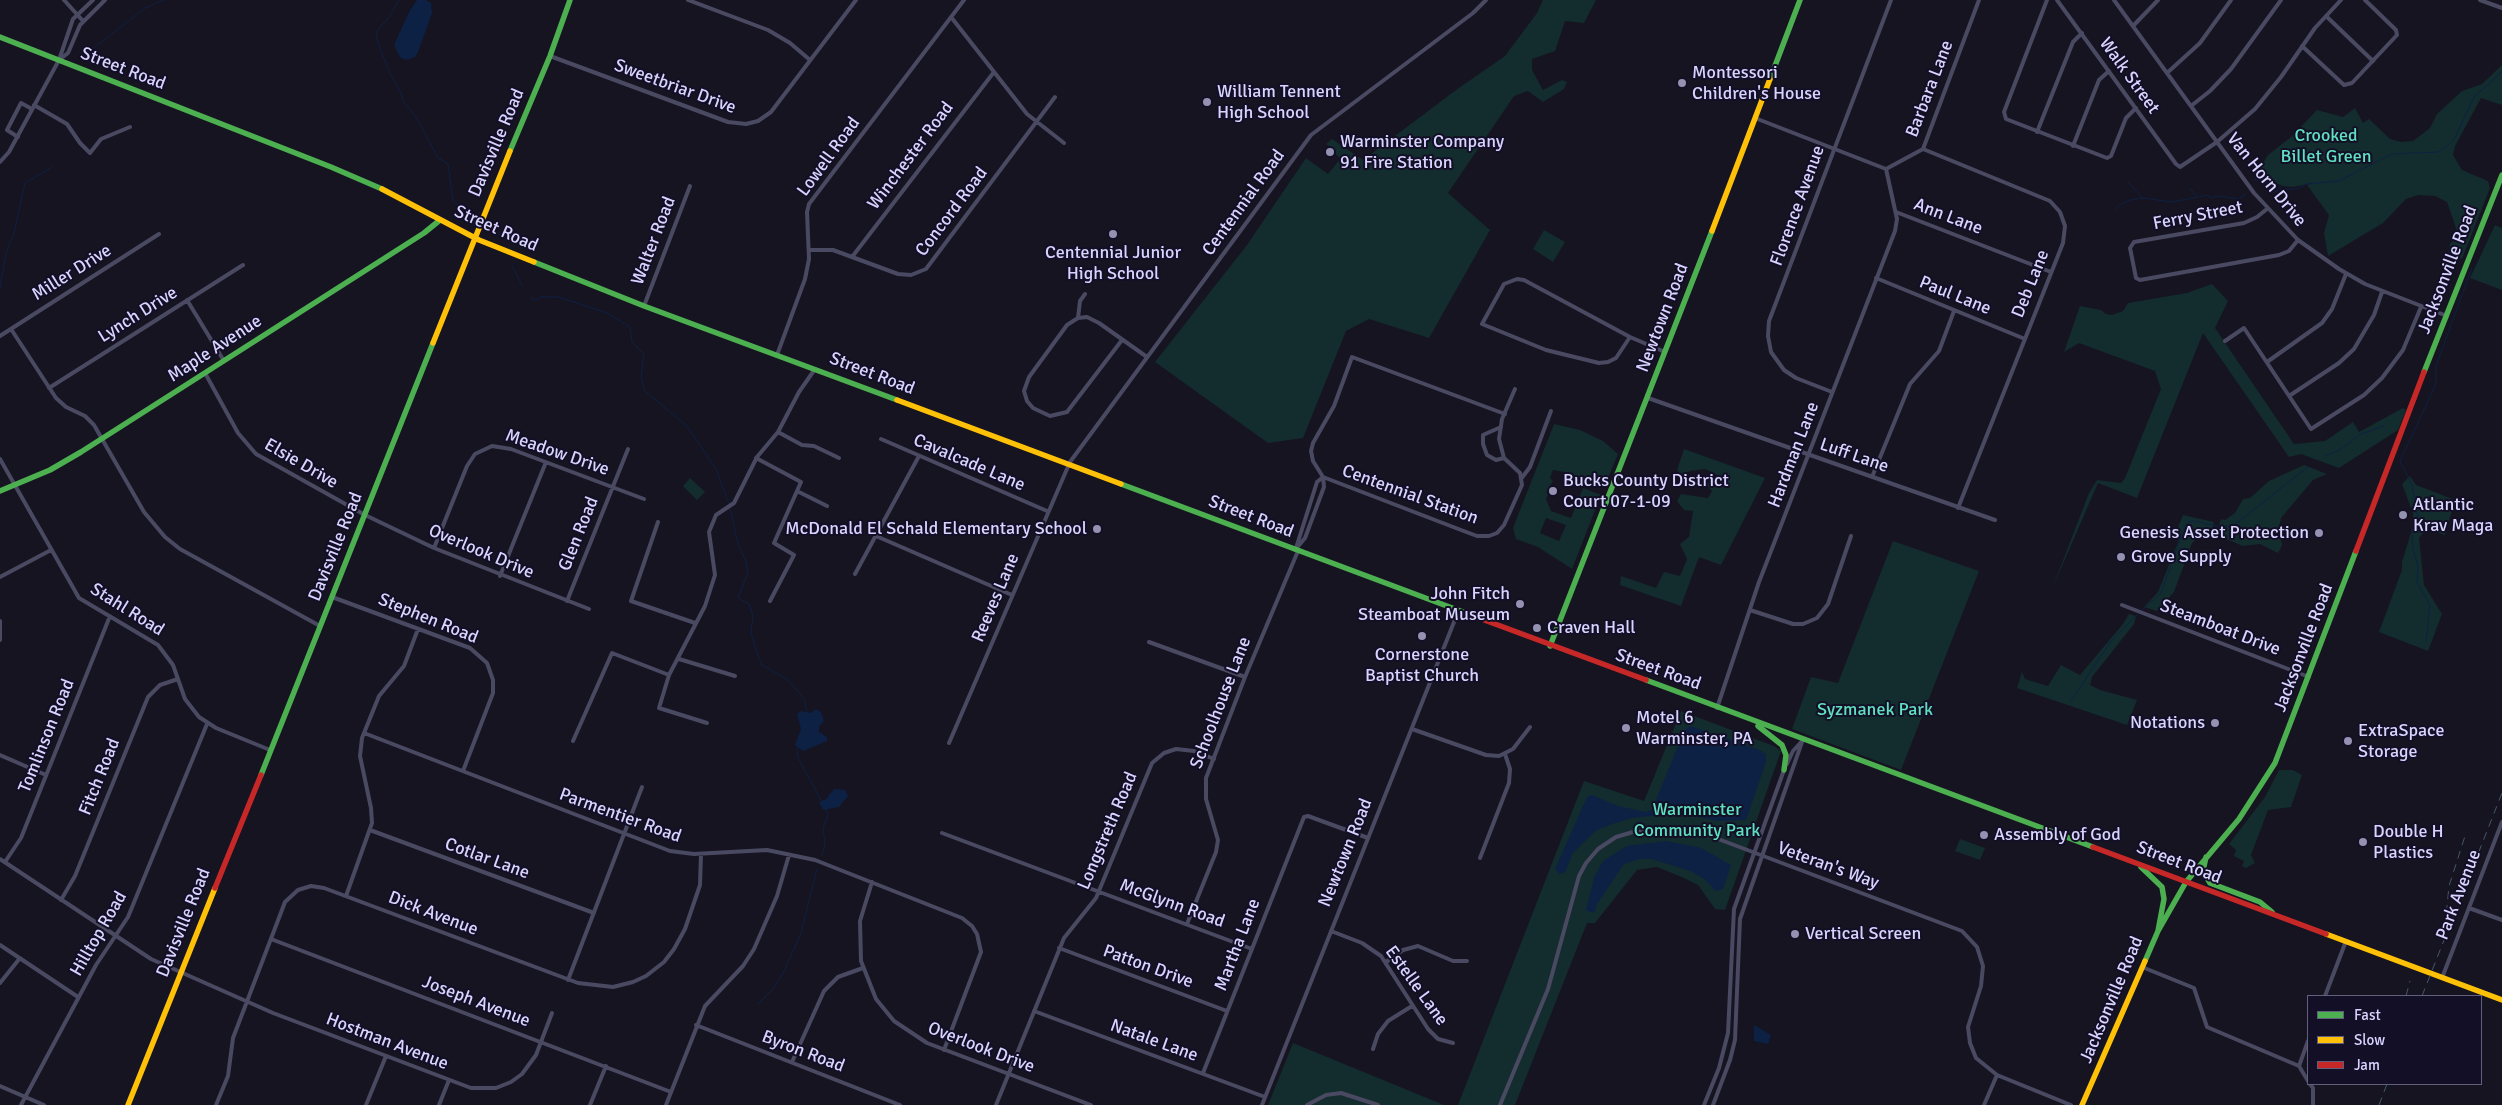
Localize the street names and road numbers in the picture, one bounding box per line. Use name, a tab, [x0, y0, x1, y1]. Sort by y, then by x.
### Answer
street label: Walk Street	[2094, 34, 2164, 118]
street label: Barbara Lane	[1902, 38, 1958, 140]
street label: Street Road	[77, 43, 169, 95]
street label: Sweetbriar Drive	[611, 55, 739, 119]
street label: Davisville Road	[464, 86, 530, 200]
street label: Winchester Road	[863, 98, 959, 214]
street label: Lowell Road	[793, 113, 865, 201]
street label: Van Horn Drive	[2222, 129, 2310, 231]
street label: Florence Avenue	[1766, 143, 1830, 269]
street label: Centennial Road	[1198, 146, 1290, 260]
street label: Concord Road	[911, 163, 993, 261]
street label: Walter Road	[627, 194, 681, 288]
street label: Ann Lane	[1911, 194, 1985, 240]
street label: Ferry Street	[2151, 197, 2245, 235]
street label: Street Road	[451, 201, 541, 257]
street label: Jacksonville Road	[2414, 203, 2482, 337]
street label: Miller Drive	[28, 240, 116, 306]
street label: Deb Lane	[2008, 247, 2054, 321]
street label: Newtown Road	[1632, 260, 1694, 376]
street label: Paul Lane	[1916, 272, 1994, 320]
street label: Lynch Drive	[94, 282, 182, 348]
street label: Maple Avenue	[164, 311, 266, 387]
street label: Street Road	[826, 348, 918, 400]
street label: Hardman Lane	[1764, 399, 1824, 511]
street label: Meadow Drive	[502, 425, 612, 481]
street label: Cavalcade Lane	[910, 430, 1028, 496]
street label: Elsie Drive	[260, 434, 342, 494]
street label: Luff Lane	[1817, 434, 1891, 478]
street label: Centennial Station	[1339, 460, 1481, 530]
street label: Davisville Road	[304, 489, 368, 605]
street label: Street Road	[1205, 491, 1297, 543]
street label: Glen Road	[554, 494, 604, 574]
street label: Overlook Drive	[425, 520, 537, 584]
street label: Reeves Lane	[968, 550, 1024, 646]
street label: Stahl Road	[86, 579, 168, 641]
street label: Jacksonville Road	[2270, 581, 2338, 715]
street label: Stephen Road	[375, 589, 481, 649]
street label: Steamboat Drive	[2157, 595, 2283, 661]
street label: Schoolhouse Lane	[1186, 634, 1256, 772]
street label: Street Road	[1612, 645, 1704, 695]
street label: Tomlinson Road	[14, 676, 80, 796]
street label: Fitch Road	[75, 735, 125, 819]
street label: Longstreth Road	[1074, 769, 1142, 893]
street label: Parmentier Road	[556, 784, 684, 848]
street label: Newtown Road	[1314, 796, 1378, 910]
street label: Cotlar Lane	[442, 834, 532, 884]
street label: Street Road	[2133, 837, 2225, 889]
street label: Veteran's Way	[1774, 838, 1882, 894]
street label: Park Avenue	[2432, 847, 2486, 943]
street label: Davisville Road	[152, 865, 216, 981]
street label: McGlynn Road	[1117, 875, 1227, 933]
street label: Dick Avenue	[385, 887, 481, 941]
street label: Hilltop Road	[66, 888, 132, 980]
street label: Martha Lane	[1211, 896, 1265, 994]
street label: Jacksonville Road	[2076, 933, 2148, 1067]
street label: Patton Drive	[1100, 941, 1196, 993]
street label: Estelle Lane	[1380, 942, 1452, 1030]
street label: Joseph Avenue	[419, 972, 533, 1032]
street label: Hostman Avenue	[323, 1009, 451, 1075]
street label: Natale Lane	[1107, 1015, 1201, 1067]
street label: Overlook Drive	[925, 1018, 1037, 1078]
street label: Byron Road	[759, 1026, 847, 1078]

